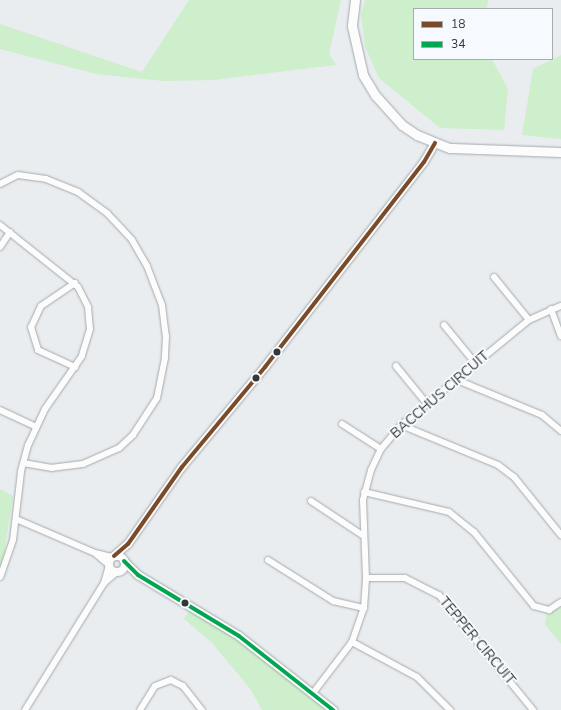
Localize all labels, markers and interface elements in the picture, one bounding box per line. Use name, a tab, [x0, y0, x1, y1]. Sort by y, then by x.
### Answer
legend	[413, 8, 553, 60]
text: 18	[451, 16, 465, 32]
text: 34	[451, 36, 465, 52]
unlabelled marker	[272, 347, 282, 357]
street label: BACCHUS CIRCUIT	[387, 348, 493, 442]
unlabelled marker	[251, 373, 261, 383]
street label: TEPPER CIRCUIT	[435, 594, 519, 688]
unlabelled marker	[180, 598, 190, 608]

